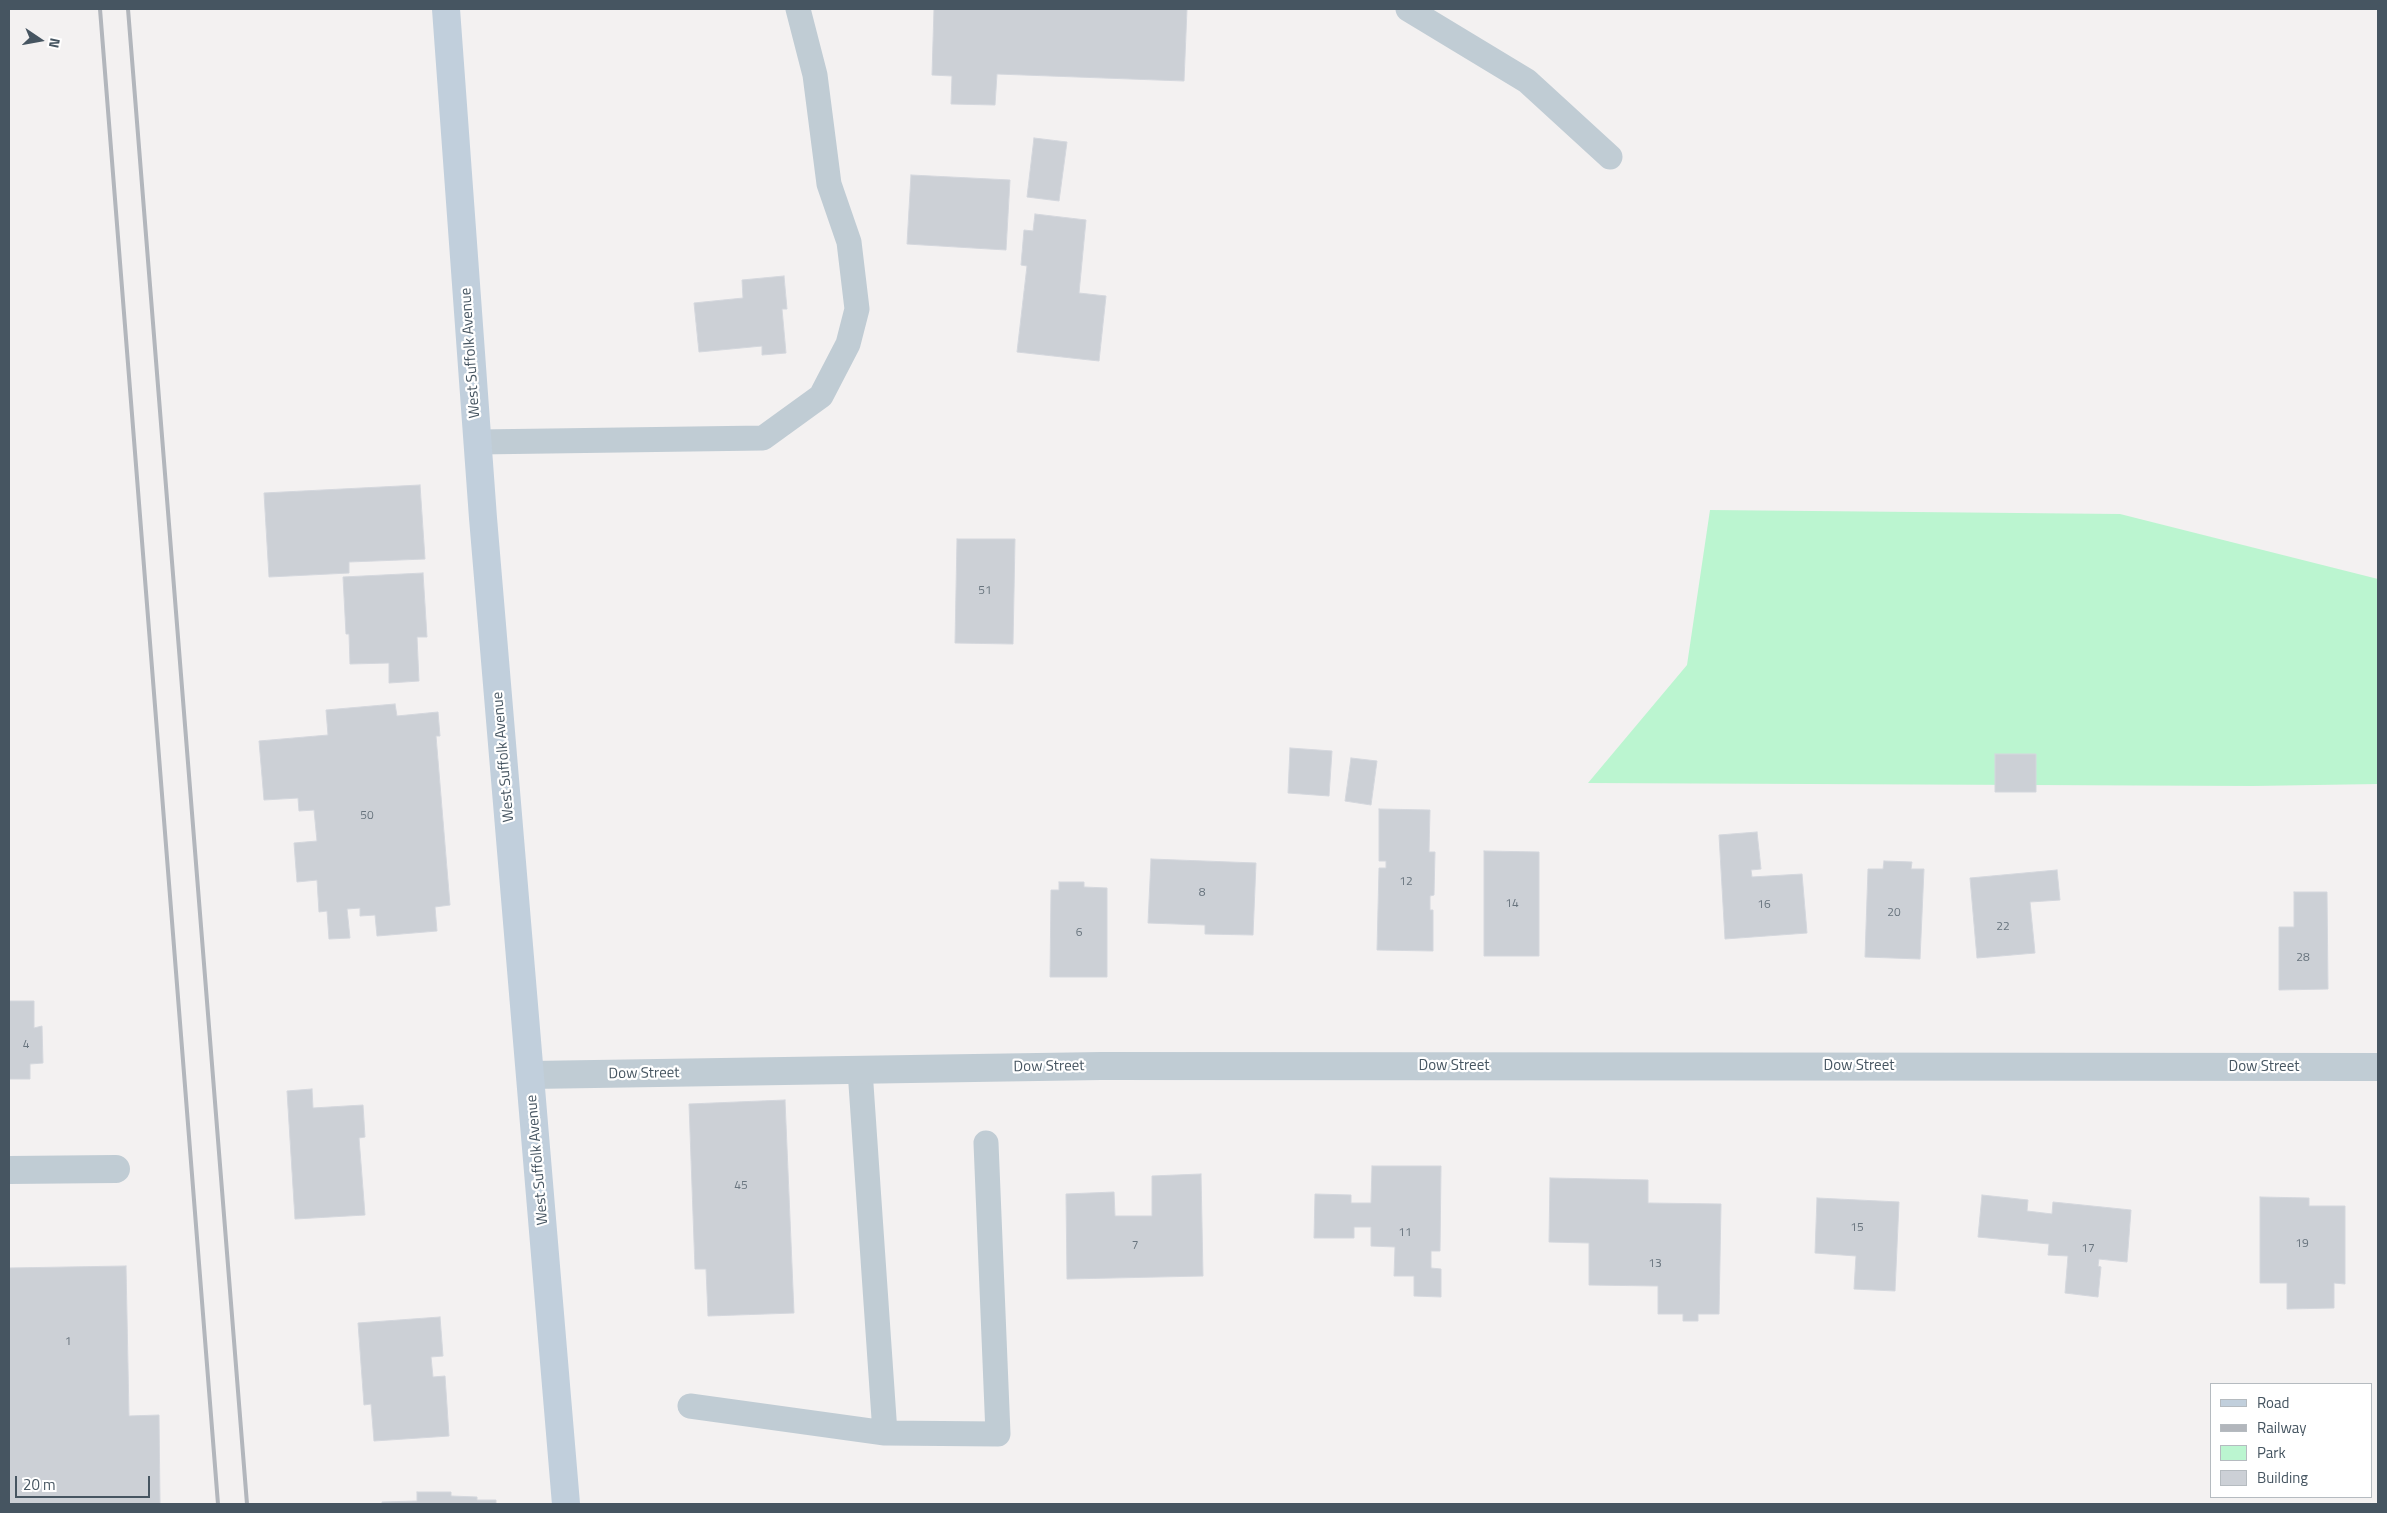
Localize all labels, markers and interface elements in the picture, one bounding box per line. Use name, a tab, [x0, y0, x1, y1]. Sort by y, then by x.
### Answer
north arrow	[15, 15, 65, 65]
text: N	[44, 36, 66, 50]
street label: West Suffolk Avenue	[457, 287, 485, 419]
house number: 51	[978, 584, 992, 598]
street label: West Suffolk Avenue	[489, 691, 519, 823]
house number: 50	[360, 809, 374, 823]
house number: 12	[1399, 875, 1413, 889]
house number: 8	[1199, 886, 1205, 900]
house number: 14	[1505, 897, 1519, 911]
house number: 16	[1757, 898, 1771, 912]
house number: 20	[1887, 906, 1901, 920]
house number: 22	[1996, 920, 2010, 934]
house number: 6	[1076, 926, 1082, 940]
house number: 28	[2296, 951, 2310, 965]
house number: 4	[23, 1038, 29, 1052]
street label: Dow Street	[1013, 1057, 1085, 1077]
street label: Dow Street	[1419, 1057, 1489, 1075]
street label: Dow Street	[1824, 1057, 1894, 1075]
street label: Dow Street	[2229, 1058, 2299, 1076]
street label: Dow Street	[608, 1064, 680, 1084]
street label: West Suffolk Avenue	[523, 1094, 553, 1226]
house number: 45	[734, 1179, 748, 1193]
house number: 15	[1850, 1221, 1864, 1235]
house number: 11	[1398, 1226, 1412, 1240]
house number: 19	[2295, 1237, 2309, 1251]
house number: 7	[1132, 1239, 1138, 1253]
house number: 17	[2081, 1242, 2095, 1256]
house number: 13	[1648, 1257, 1662, 1271]
house number: 1	[65, 1335, 71, 1349]
legend	[2210, 1383, 2372, 1498]
text: Road	[2257, 1391, 2289, 1414]
text: Railway	[2257, 1416, 2307, 1439]
text: Park	[2257, 1441, 2286, 1464]
scale bar	[18, 1466, 152, 1498]
text: Building	[2257, 1466, 2308, 1489]
text: 20 m	[23, 1473, 56, 1496]

